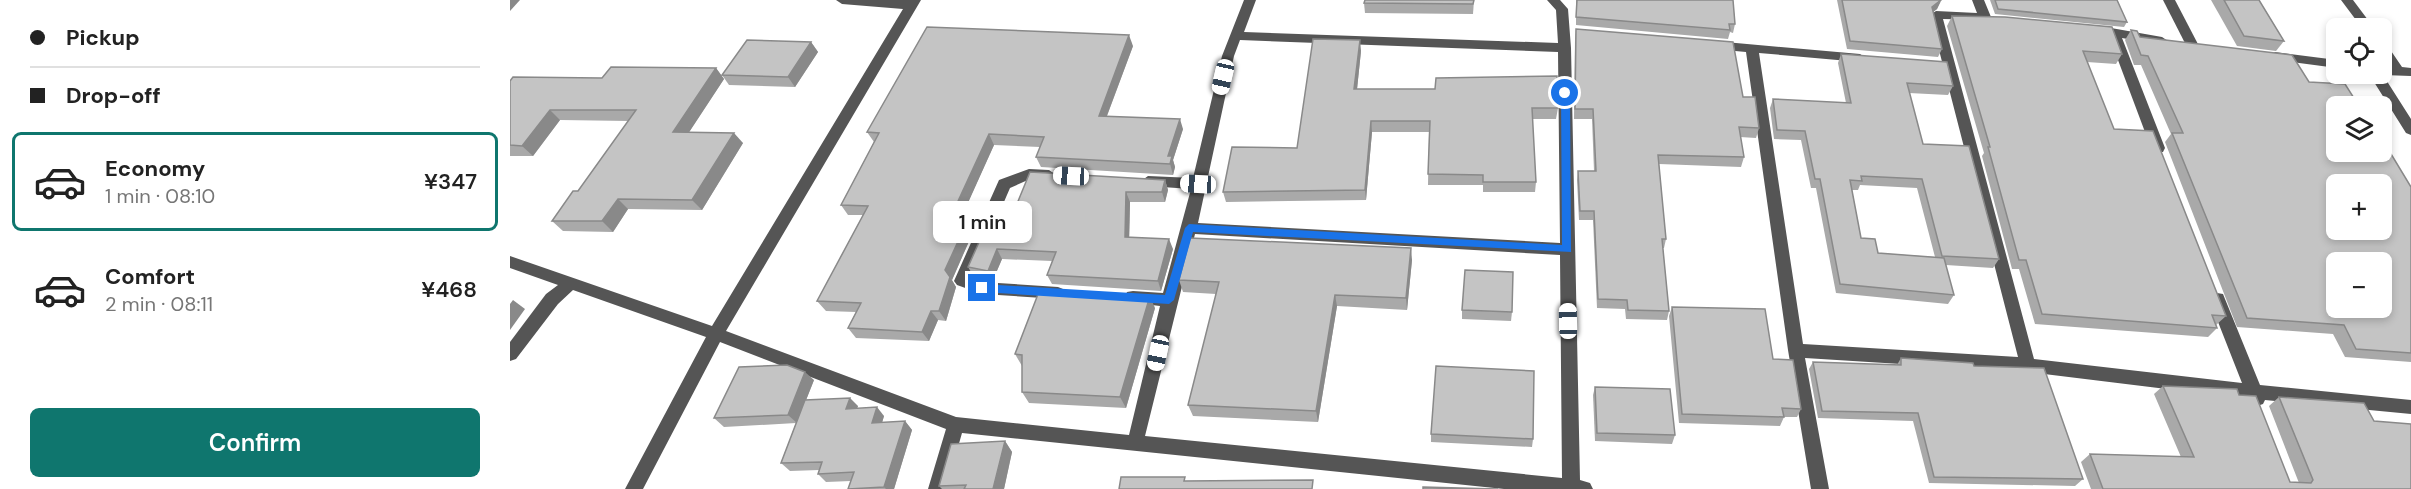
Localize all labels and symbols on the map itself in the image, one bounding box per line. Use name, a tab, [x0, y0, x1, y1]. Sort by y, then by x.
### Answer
car	[1210, 57, 1236, 97]
route start	[1551, 79, 1578, 106]
car	[1053, 166, 1089, 186]
car	[1180, 174, 1216, 194]
callout: 1 min	[932, 201, 1032, 243]
route end	[968, 274, 995, 301]
car	[1559, 303, 1577, 339]
car	[1145, 334, 1171, 372]

